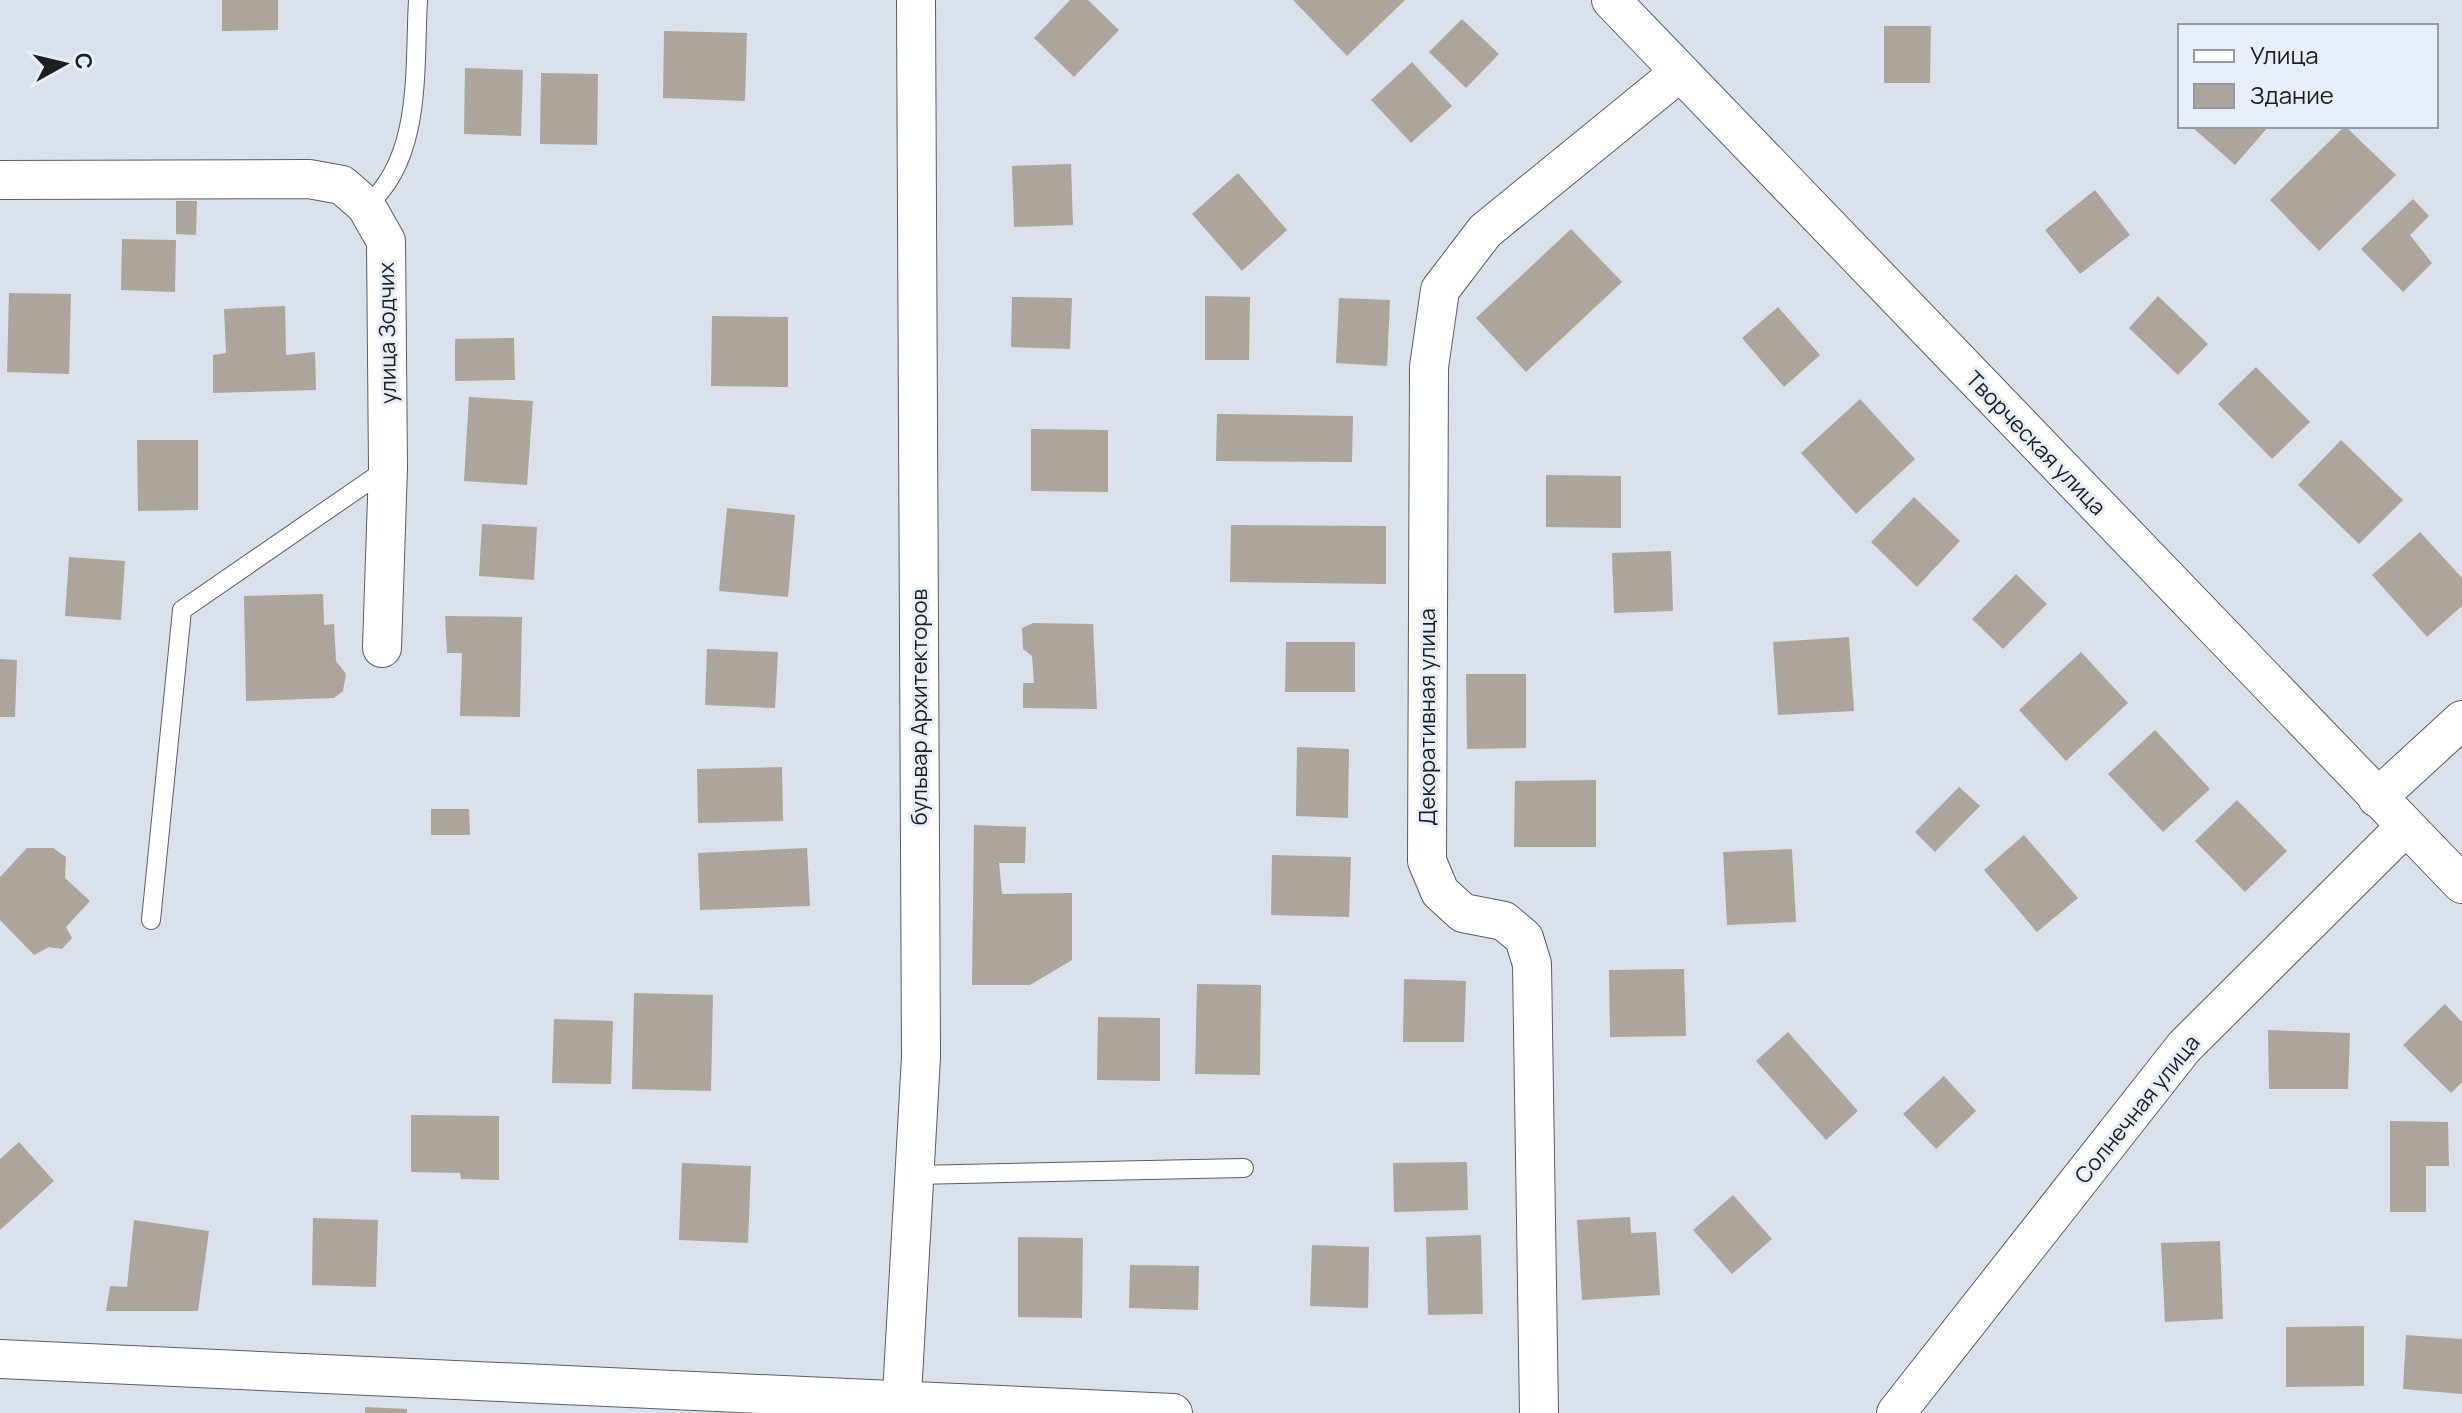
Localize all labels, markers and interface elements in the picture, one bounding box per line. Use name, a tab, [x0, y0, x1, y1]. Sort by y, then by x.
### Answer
north arrow	[24, 24, 104, 104]
legend	[2178, 24, 2438, 128]
text: Улица	[2250, 38, 2319, 71]
text: С	[68, 51, 100, 71]
text: Здание	[2250, 78, 2334, 111]
street label: улица Зодчих	[371, 261, 403, 404]
street label: Творческая улица	[1959, 364, 2113, 522]
street label: бульвар Архитекторов	[904, 589, 934, 825]
street label: Декоративная улица	[1412, 608, 1442, 826]
street label: Солнечная улица	[2068, 1028, 2206, 1190]

